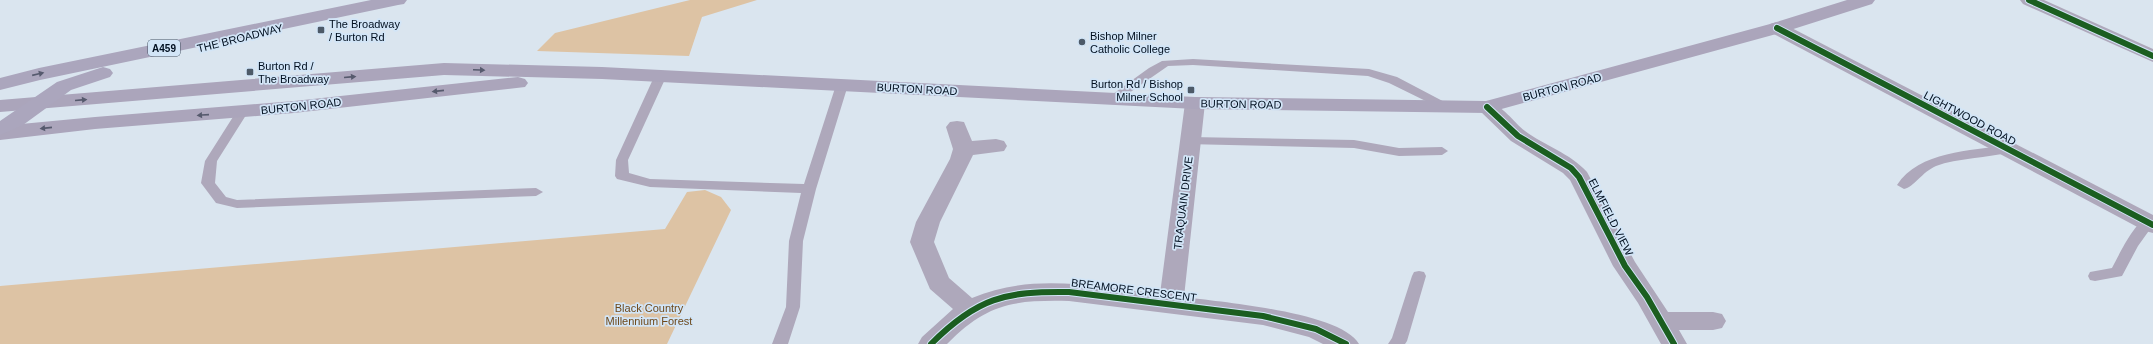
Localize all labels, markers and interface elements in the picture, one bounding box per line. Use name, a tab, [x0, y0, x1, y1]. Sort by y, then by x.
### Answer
place label: The Broadway / Burton Rd	[329, 18, 400, 43]
street label: THE BROADWAY	[196, 21, 285, 54]
marker: The Broadway / Burton Rd	[316, 25, 326, 35]
place label: Bishop Milner Catholic College	[1090, 30, 1170, 55]
marker: Bishop Milner Catholic College	[1077, 37, 1087, 47]
road number: A459	[148, 40, 180, 56]
place label: Burton Rd / The Broadway	[258, 60, 329, 85]
marker: Burton Rd / The Broadway	[245, 67, 255, 77]
one-way arrow	[473, 67, 486, 73]
one-way arrow	[32, 71, 44, 77]
street label: BURTON ROAD	[1521, 71, 1603, 103]
one-way arrow	[344, 74, 356, 80]
place label: Burton Rd / Bishop Milner School	[1091, 78, 1183, 103]
street label: BURTON ROAD	[876, 81, 958, 97]
marker: Burton Rd / Bishop Milner School	[1186, 85, 1196, 95]
one-way arrow	[432, 88, 444, 94]
street label: LIGHTWOOD ROAD	[1922, 89, 2018, 147]
street label: BURTON ROAD	[260, 96, 342, 116]
one-way arrow	[75, 97, 87, 104]
street label: BURTON ROAD	[1200, 97, 1282, 111]
one-way arrow	[197, 111, 209, 118]
one-way arrow	[40, 125, 52, 132]
street label: TRAQUAIN DRIVE	[1171, 156, 1195, 250]
street label: ELMFIELD VIEW	[1586, 176, 1636, 258]
street label: BREAMORE CRESCENT	[1070, 276, 1198, 304]
park label: Black Country Millennium Forest	[606, 302, 692, 327]

